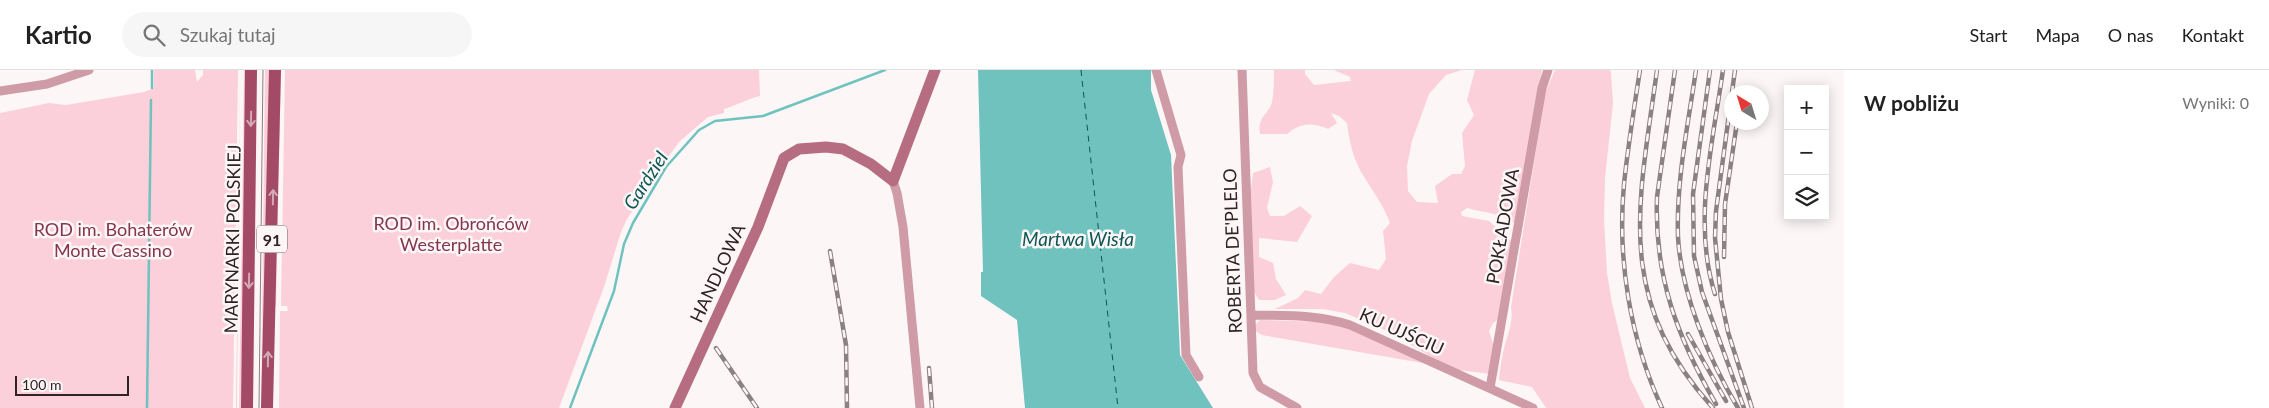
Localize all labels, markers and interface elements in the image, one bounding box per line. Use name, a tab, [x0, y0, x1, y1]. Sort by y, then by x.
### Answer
search box	[122, 12, 472, 57]
text: Kartio	[25, 20, 92, 49]
icon: search	[140, 21, 168, 49]
text: Szukaj tutaj	[180, 23, 276, 46]
text: Start	[1970, 24, 2007, 46]
text: Mapa	[2035, 24, 2080, 46]
text: O nas	[2108, 24, 2154, 46]
text: Kontakt	[2182, 24, 2244, 46]
north arrow	[1724, 85, 1769, 130]
map controls	[1784, 85, 1829, 220]
button: +	[1784, 85, 1829, 130]
text: W pobliżu	[1864, 90, 1959, 115]
text: Wyniki: 0	[2182, 93, 2249, 112]
one-way arrow	[246, 110, 256, 126]
button: −	[1784, 130, 1829, 175]
street label: MARYNARKI POLSKIEJ	[219, 144, 245, 334]
water label: Gardziel	[618, 147, 672, 213]
street label: POKŁADOWA	[1481, 166, 1523, 285]
street label: ROBERTA DE'PLELO	[1218, 168, 1246, 334]
button: layers	[1784, 175, 1829, 220]
one-way arrow	[268, 189, 278, 206]
park label: ROD im. Obrońców Westerplatte	[373, 212, 529, 255]
park label: ROD im. Bohaterów Monte Cassino	[34, 218, 192, 261]
street label: HANDLOWA	[685, 219, 750, 326]
road number: 91	[257, 226, 287, 252]
water label: Martwa Wisła	[1022, 227, 1134, 250]
one-way arrow	[244, 272, 254, 289]
street label: KU UJŚCIU	[1356, 303, 1448, 359]
one-way arrow	[263, 352, 273, 368]
scale bar	[15, 373, 129, 396]
text: 100 m	[22, 376, 61, 393]

